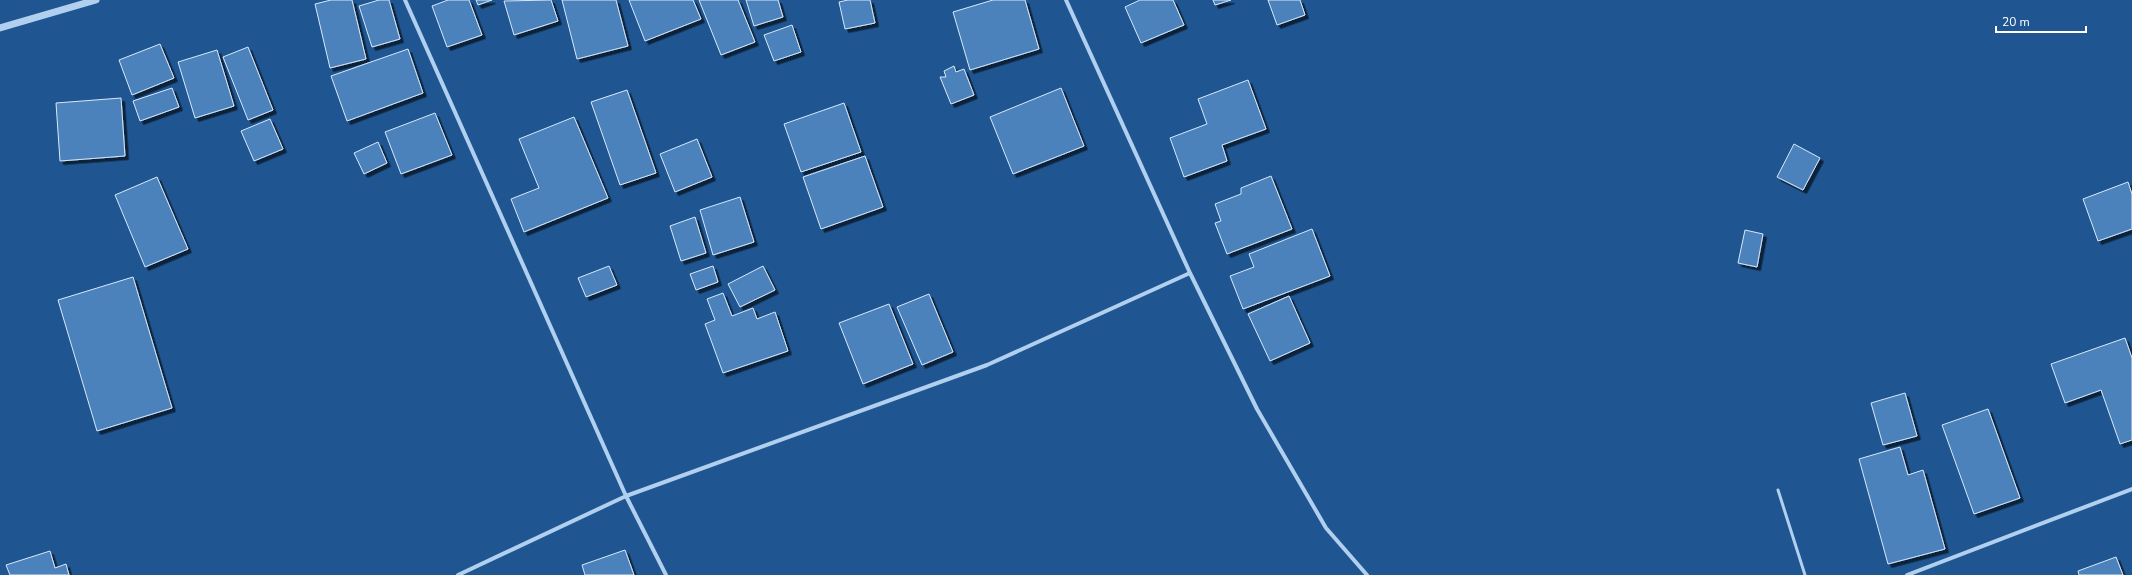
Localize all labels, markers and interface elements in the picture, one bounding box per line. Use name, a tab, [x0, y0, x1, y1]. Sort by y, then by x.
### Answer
scale bar	[1996, 8, 2086, 34]
text: 20 m	[2002, 14, 2030, 30]

